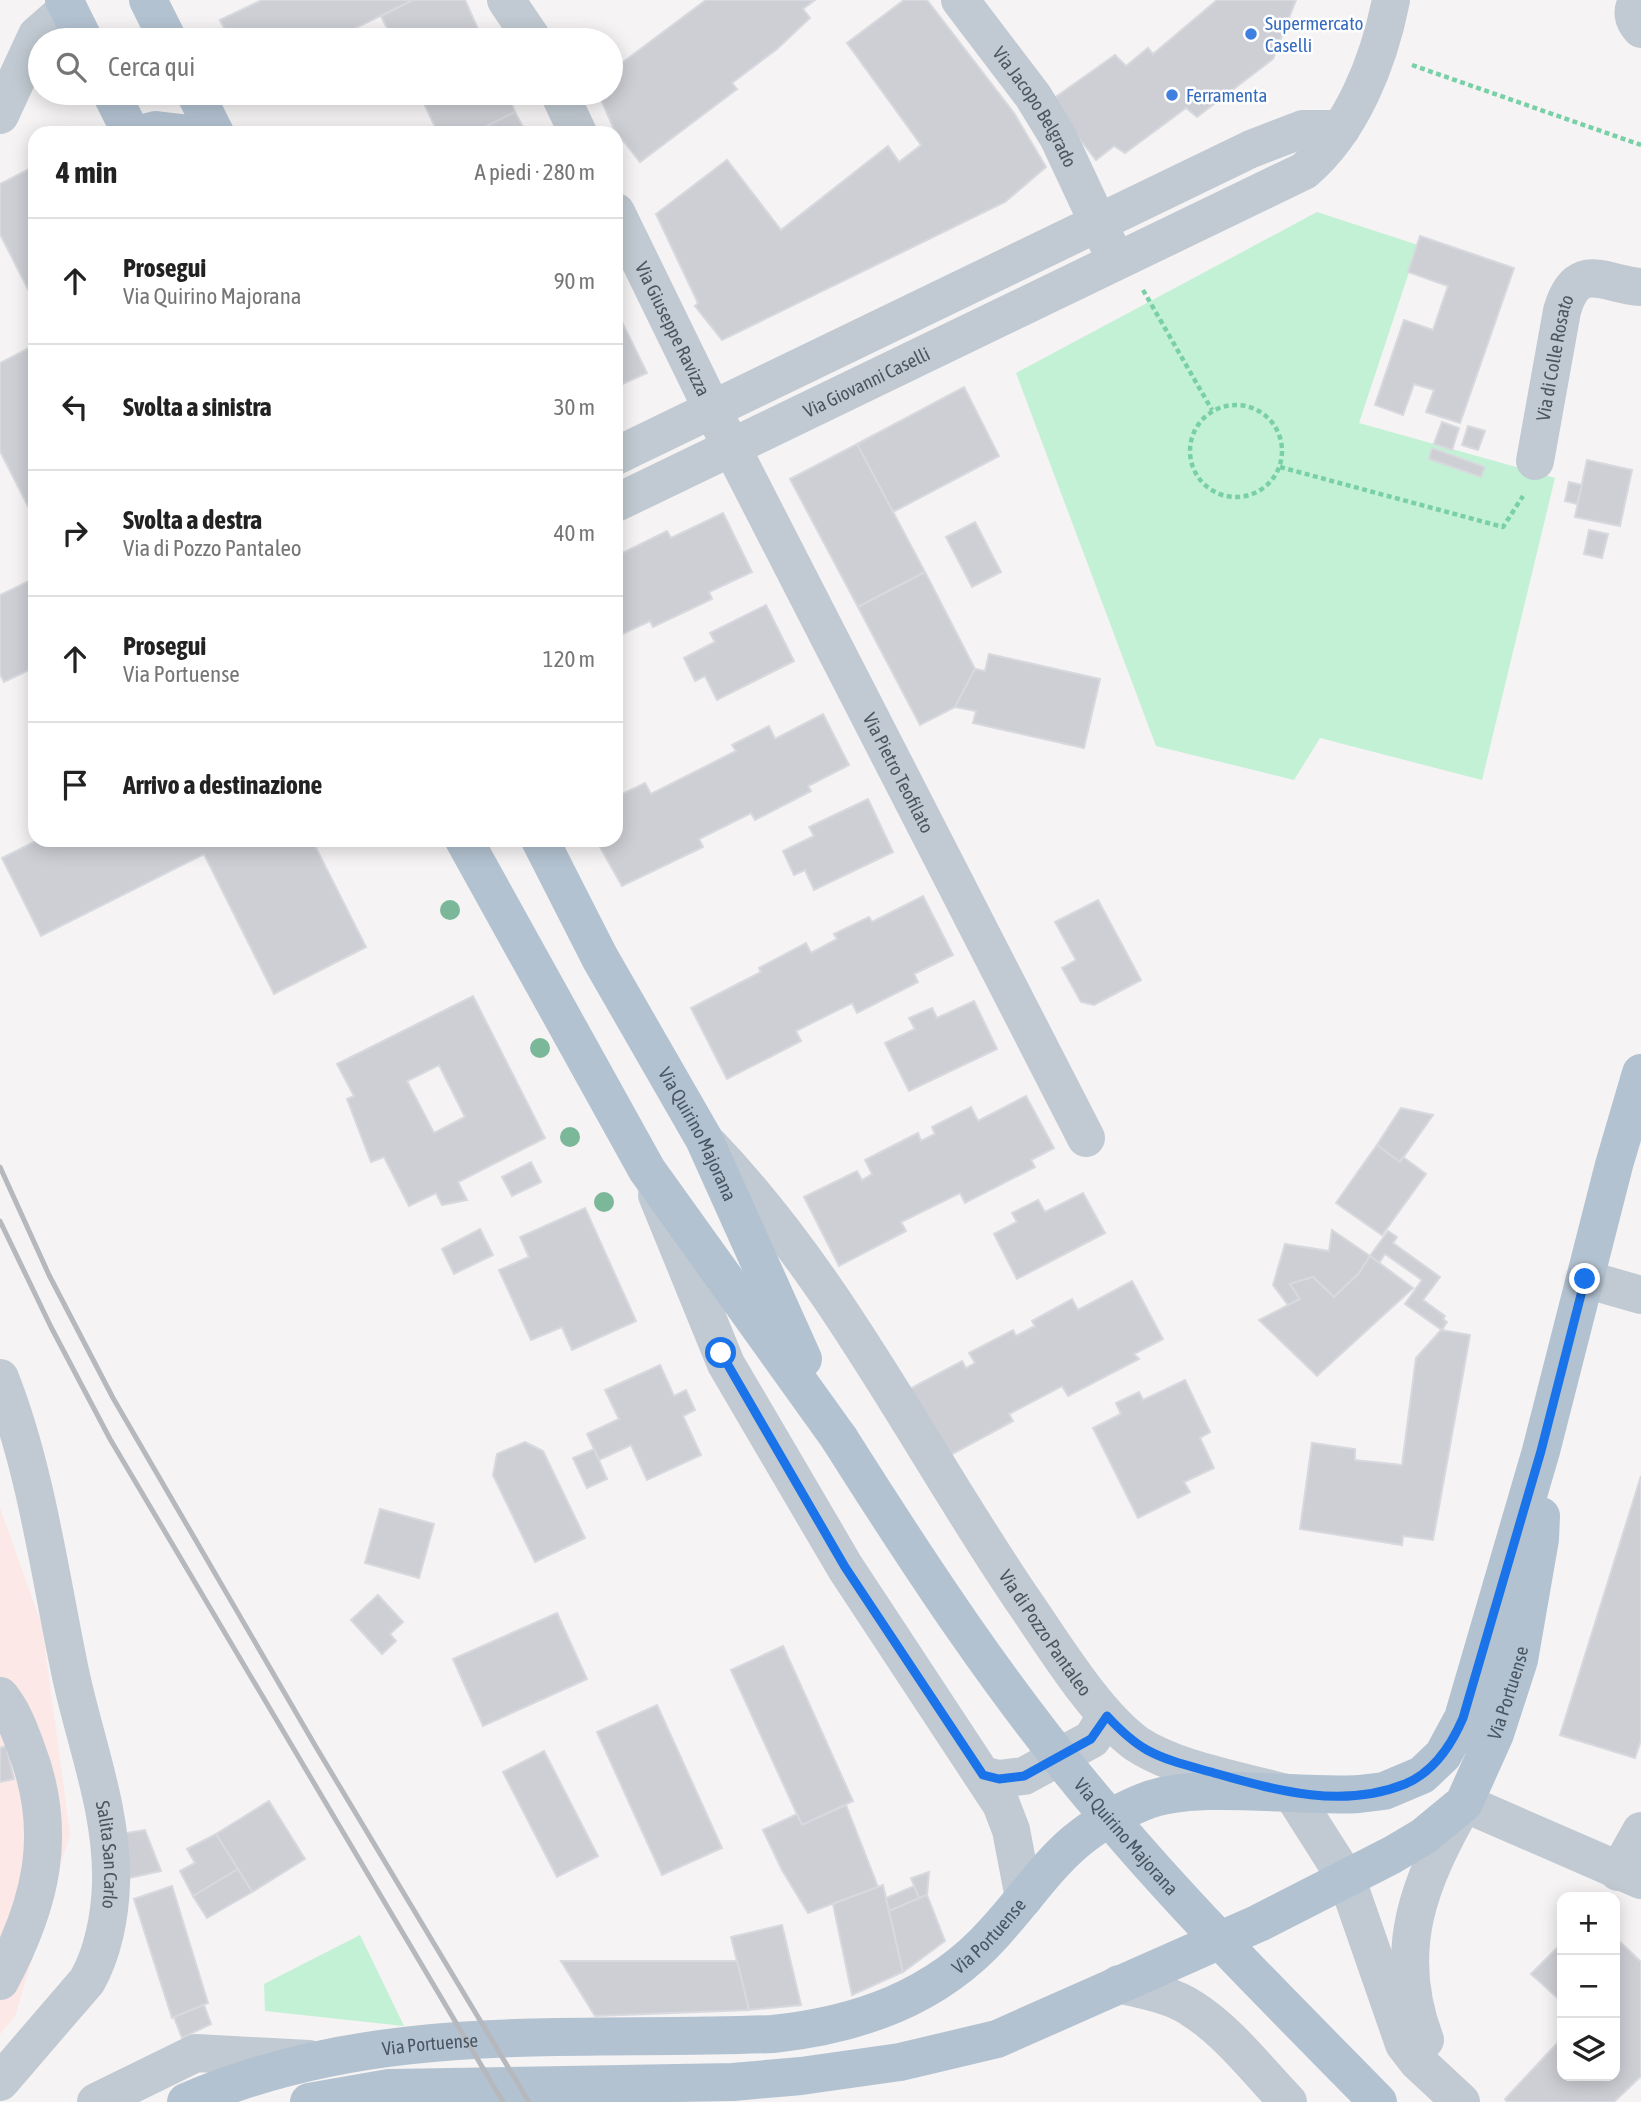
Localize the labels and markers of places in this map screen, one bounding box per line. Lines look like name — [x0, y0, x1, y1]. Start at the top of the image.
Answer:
place label: Supermercato Caselli — [1265, 12, 1363, 56]
marker: Supermercato Caselli — [1243, 26, 1259, 42]
place label: Ferramenta — [1186, 84, 1267, 106]
marker: Ferramenta — [1164, 87, 1180, 103]

